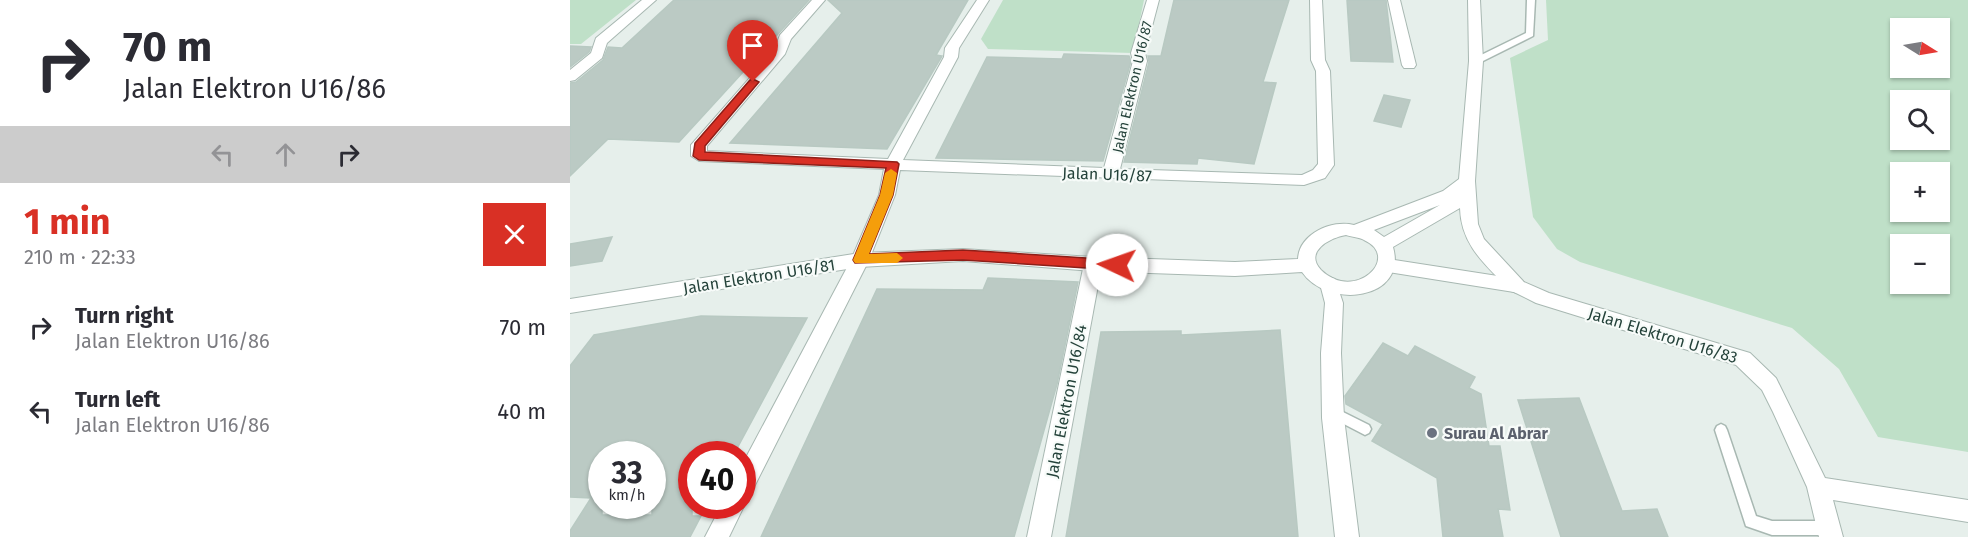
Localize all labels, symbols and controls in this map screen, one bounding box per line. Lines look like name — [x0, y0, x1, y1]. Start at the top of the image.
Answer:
north arrow — [1890, 18, 1950, 78]
map controls — [1890, 18, 1950, 294]
pin — [727, 20, 778, 82]
street label: Jalan Elektron U16/87 — [1109, 20, 1156, 155]
text: 70 m — [123, 22, 212, 72]
icon: right — [24, 24, 102, 102]
icon: arrive — [736, 29, 769, 62]
text: Jalan Elektron U16/86 — [123, 73, 386, 105]
button: search — [1890, 90, 1950, 150]
icon: left — [206, 138, 239, 171]
icon: ahead — [269, 138, 302, 171]
icon: right — [332, 138, 365, 171]
button: + — [1890, 162, 1950, 222]
street label: Jalan U16/87 — [1062, 163, 1152, 186]
text: 1 min — [24, 200, 111, 244]
button: close — [483, 203, 546, 266]
position arrow — [1085, 233, 1149, 297]
button: − — [1890, 234, 1950, 294]
text: 210 m · 22:33 — [24, 245, 136, 269]
street label: Jalan Elektron U16/81 — [682, 255, 836, 298]
text: Turn right — [75, 302, 174, 329]
street label: Jalan Elektron U16/83 — [1586, 304, 1740, 367]
icon: right — [24, 311, 57, 344]
text: 70 m — [500, 314, 546, 341]
street label: Jalan Elektron U16/84 — [1042, 322, 1091, 479]
text: Jalan Elektron U16/86 — [75, 329, 270, 353]
text: Turn left — [75, 386, 160, 413]
icon: left — [24, 395, 57, 428]
text: 40 m — [497, 398, 546, 425]
text: Jalan Elektron U16/86 — [75, 413, 270, 437]
place label: Surau Al Abrar — [1444, 424, 1548, 443]
marker: Surau Al Abrar — [1425, 426, 1439, 440]
speed limit sign: 40 — [678, 441, 756, 519]
text: 33 — [611, 455, 643, 491]
text: km/h — [608, 486, 646, 504]

